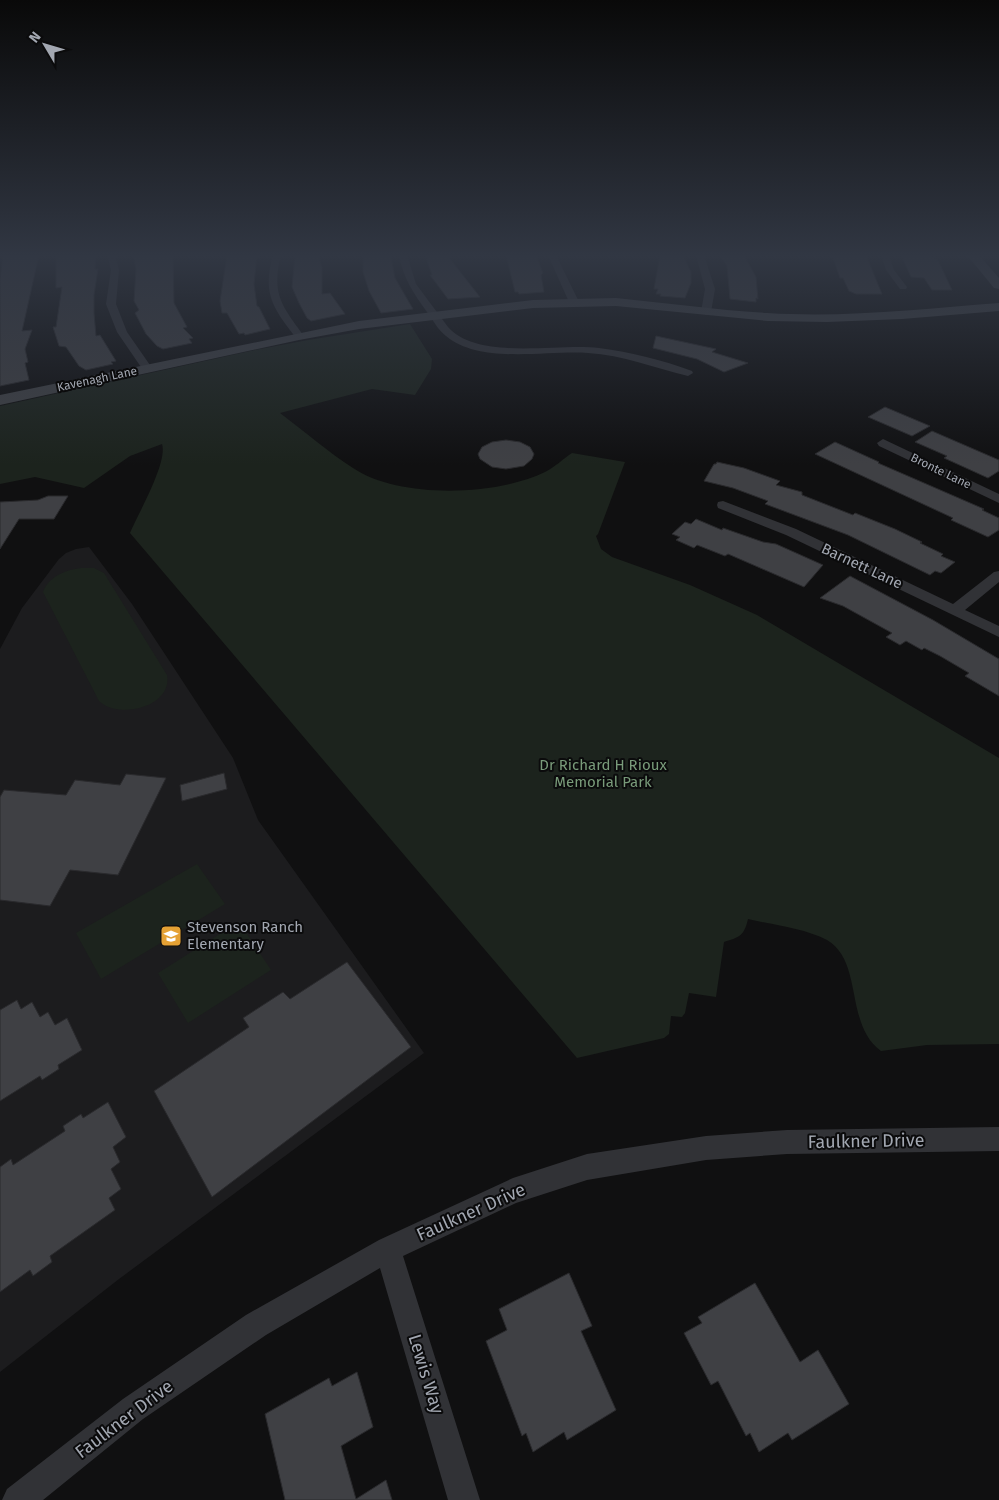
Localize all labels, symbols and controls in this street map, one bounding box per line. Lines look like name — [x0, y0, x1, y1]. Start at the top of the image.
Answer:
north arrow — [20, 20, 70, 70]
text: N — [26, 28, 45, 46]
street label: Kavenagh Lane — [56, 364, 138, 394]
street label: Bronte Lane — [909, 450, 973, 492]
street label: Barnett Lane — [819, 539, 905, 593]
park label: Dr Richard H Rioux Memorial Park — [539, 756, 667, 791]
place label: Stevenson Ranch Elementary — [187, 918, 303, 953]
school or university icon: Stevenson Ranch Elementary — [159, 924, 183, 948]
street label: Faulkner Drive — [807, 1129, 925, 1153]
street label: Faulkner Drive — [413, 1178, 529, 1246]
street label: Lewis Way — [403, 1331, 449, 1417]
street label: Faulkner Drive — [71, 1375, 177, 1463]

